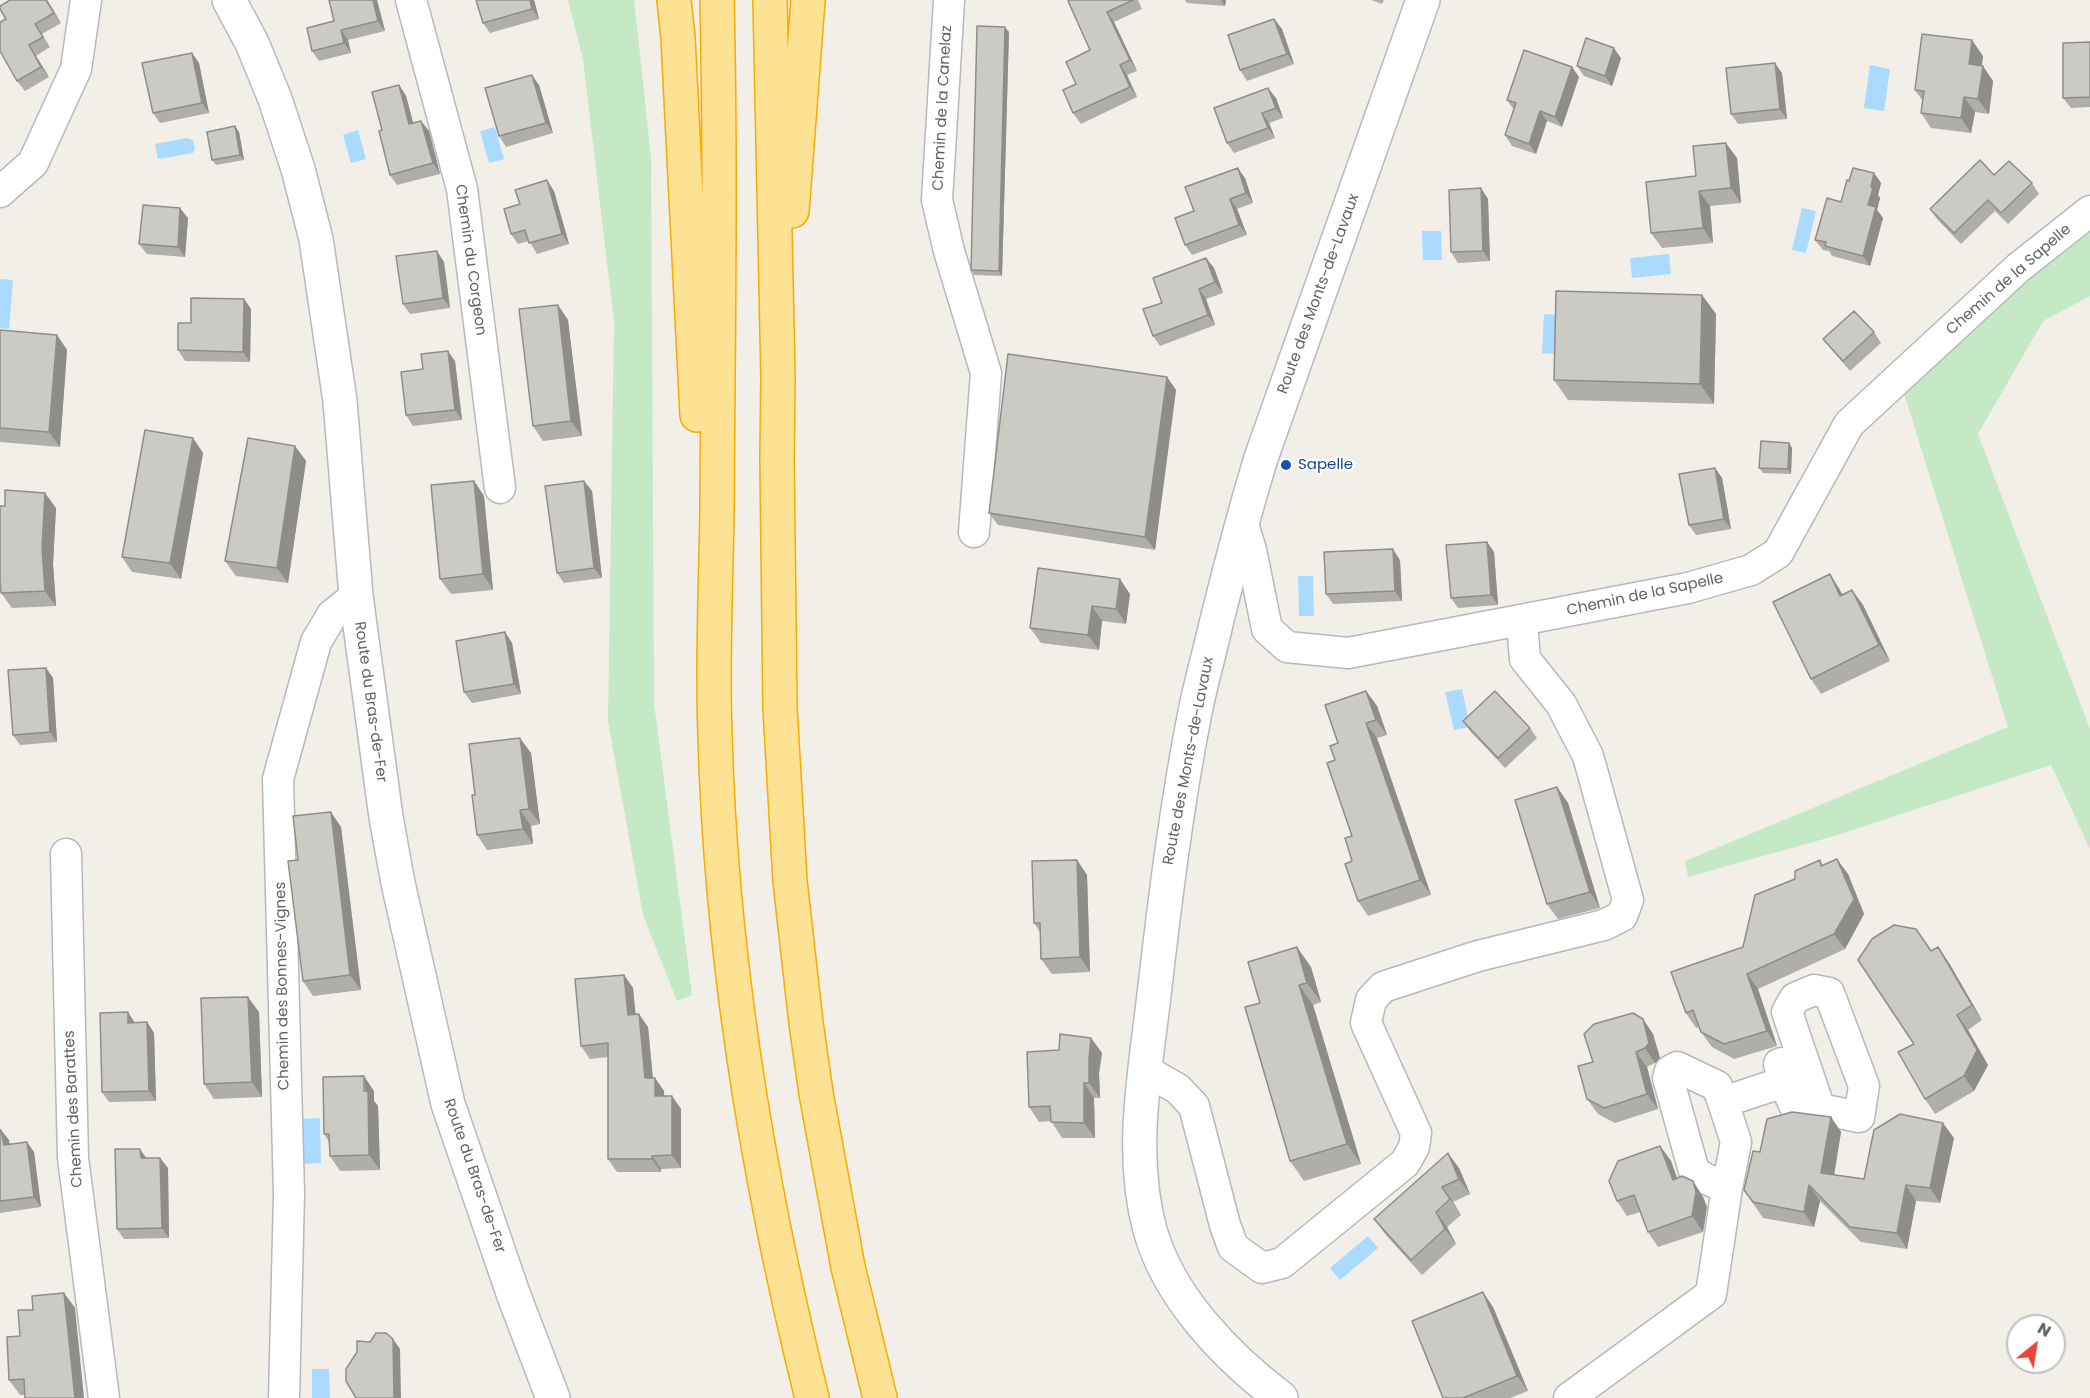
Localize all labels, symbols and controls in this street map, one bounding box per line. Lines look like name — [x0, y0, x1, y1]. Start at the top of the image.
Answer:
street label: Chemin de la Canelaz — [930, 25, 956, 191]
street label: Chemin du Corgeon — [450, 183, 490, 337]
street label: Route des Monts-de-Lavaux — [1274, 191, 1364, 397]
street label: Chemin de la Sapelle — [1943, 221, 2075, 339]
place label: Sapelle — [1298, 456, 1353, 474]
marker: Sapelle — [1279, 458, 1293, 472]
street label: Chemin de la Sapelle — [1565, 570, 1725, 620]
street label: Route du Bras-de-Fer — [350, 621, 390, 783]
street label: Route des Monts-de-Lavaux — [1160, 655, 1218, 867]
street label: Chemin des Bonnes-Vignes — [272, 882, 294, 1090]
street label: Chemin des Barattes — [61, 1030, 87, 1188]
street label: Route du Bras-de-Fer — [439, 1096, 509, 1256]
north arrow — [2006, 1314, 2066, 1374]
text: N — [2033, 1317, 2055, 1343]

